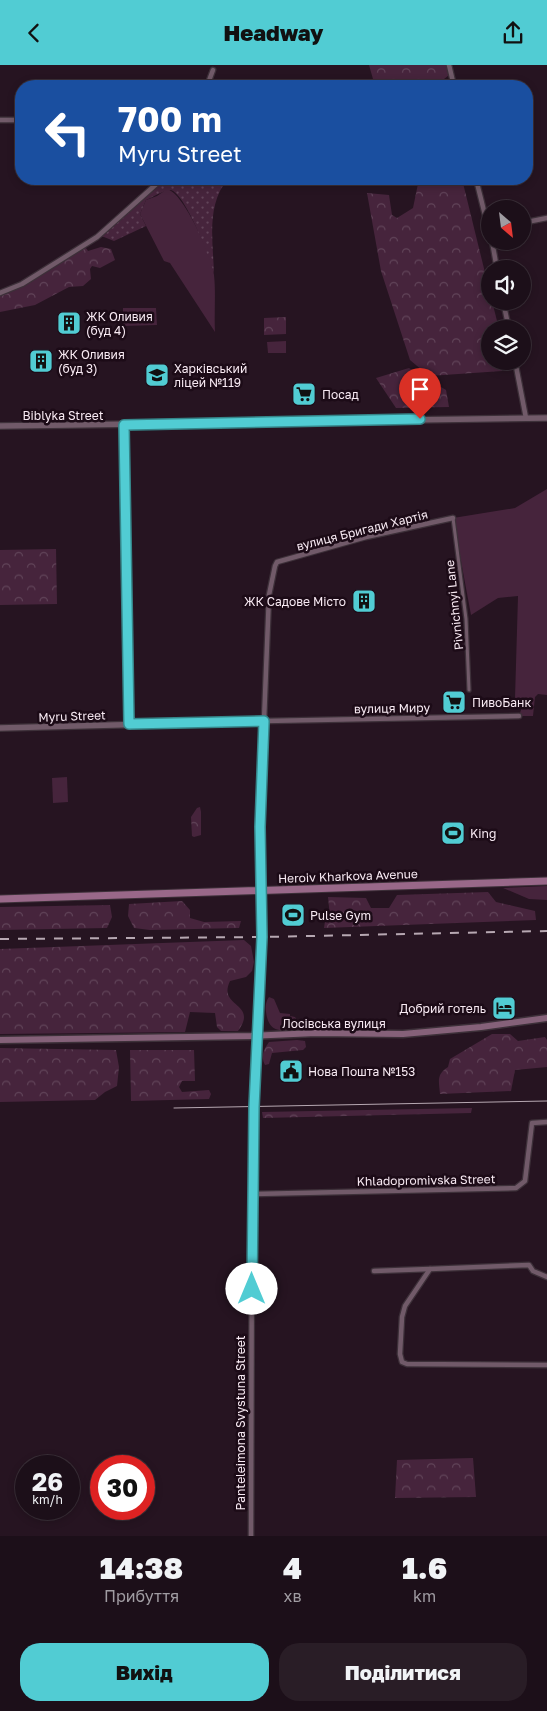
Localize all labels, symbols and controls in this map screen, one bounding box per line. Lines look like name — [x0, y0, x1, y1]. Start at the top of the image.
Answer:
icon: back — [20, 19, 48, 47]
text: Headway — [224, 19, 323, 46]
icon: share — [499, 19, 527, 47]
text: 700 m — [118, 98, 222, 140]
icon: left — [35, 100, 100, 165]
text: Myru Street — [118, 140, 242, 167]
north arrow — [481, 200, 531, 250]
map controls — [481, 200, 531, 370]
button: sound — [481, 260, 531, 310]
place label: ЖК Оливия (буд 4) — [86, 309, 153, 338]
building icon: ЖК Оливия (буд 4) — [56, 310, 82, 336]
button: layers — [481, 320, 531, 370]
place label: ЖК Оливия (буд 3) — [58, 347, 125, 376]
building icon: ЖК Оливия (буд 3) — [28, 348, 54, 374]
place label: Харківський ліцей №119 — [174, 361, 247, 390]
school or university icon: Харківський ліцей №119 — [144, 362, 170, 388]
pin — [399, 368, 441, 419]
icon: arrive — [406, 375, 434, 403]
supermarket icon: Посад — [291, 381, 317, 407]
place label: Посад — [322, 387, 359, 402]
street label: Biblyka Street — [23, 408, 104, 423]
street label: вулиця Бригади Хартія — [295, 506, 429, 554]
street label: Pivnichnyi Lane — [442, 559, 466, 651]
building icon: ЖК Садове Місто — [351, 588, 377, 614]
place label: ЖК Садове Місто — [244, 594, 346, 609]
supermarket icon: ПивоБанк — [441, 689, 467, 715]
place label: ПивоБанк — [472, 695, 531, 710]
street label: вулиця Миру — [354, 700, 431, 716]
street label: Myru Street — [38, 707, 106, 725]
sports icon: King — [440, 820, 466, 846]
place label: King — [470, 826, 496, 841]
street label: Heroiv Kharkova Avenue — [278, 866, 418, 886]
sports icon: Pulse Gym — [280, 902, 306, 928]
place label: Pulse Gym — [310, 908, 371, 923]
hotel icon: Добрий готель — [491, 995, 517, 1021]
place label: Добрий готель — [400, 1001, 486, 1016]
street label: Лосівська вулиця — [282, 1016, 386, 1031]
public building icon: Нова Пошта №153 — [278, 1058, 304, 1084]
place label: Нова Пошта №153 — [308, 1064, 415, 1079]
street label: Khladopromivska Street — [356, 1171, 496, 1189]
position arrow — [225, 1262, 277, 1314]
street label: Panteleimona Svystuna Street — [233, 1335, 248, 1510]
speed limit sign: 30 — [90, 1455, 155, 1520]
text: 26 — [32, 1466, 63, 1497]
text: km/h — [32, 1492, 63, 1507]
text: 14:38 — [100, 1550, 183, 1586]
text: 4 — [283, 1550, 302, 1586]
text: 1.6 — [402, 1550, 447, 1586]
text: Прибуття — [104, 1586, 179, 1606]
text: хв — [284, 1586, 301, 1606]
text: km — [413, 1586, 436, 1606]
button: Вихід — [20, 1643, 269, 1701]
button: Поділитися — [279, 1643, 527, 1701]

